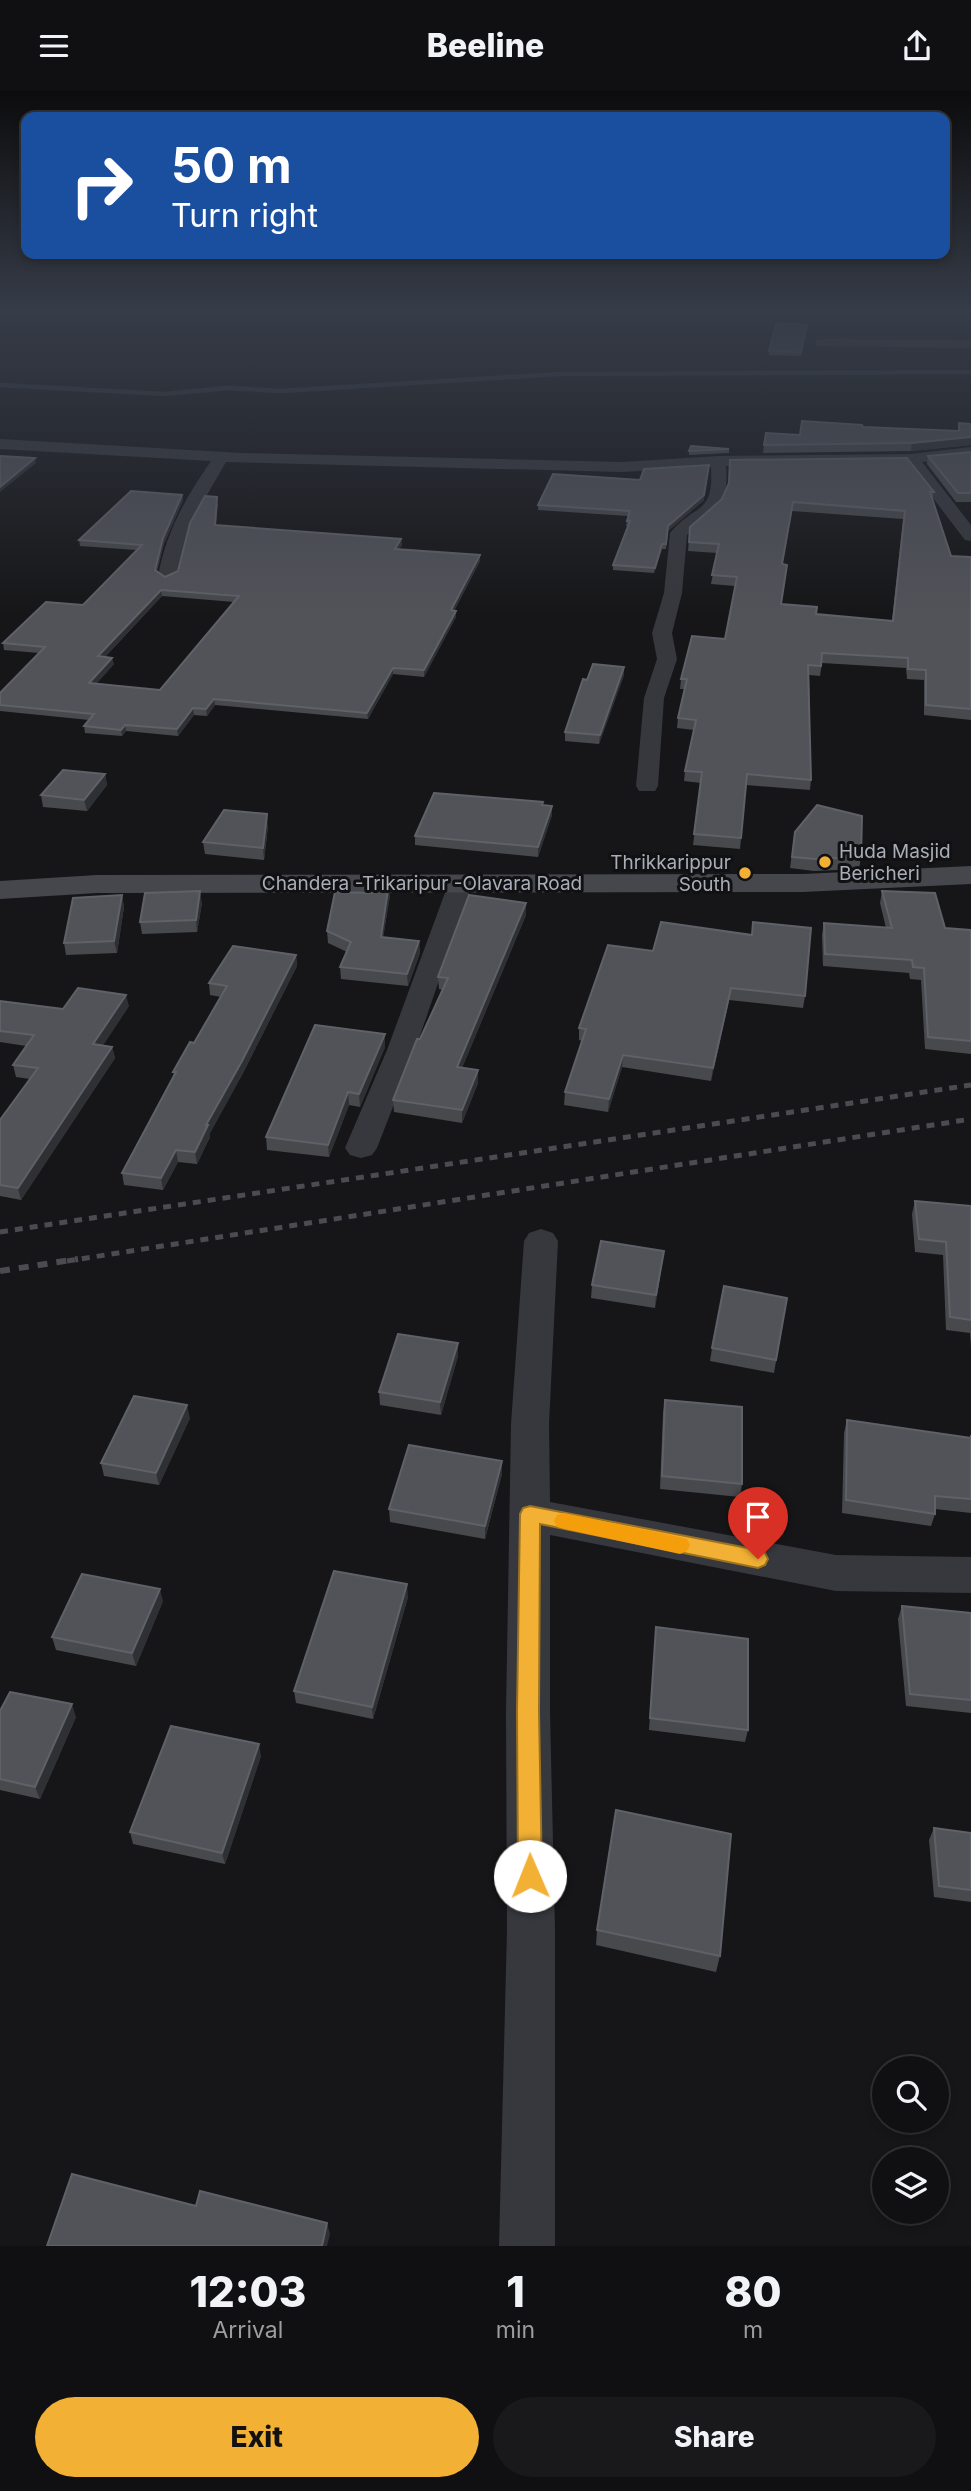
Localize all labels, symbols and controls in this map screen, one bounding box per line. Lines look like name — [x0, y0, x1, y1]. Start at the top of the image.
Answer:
text: Beeline — [427, 26, 544, 65]
icon: menu — [35, 27, 73, 65]
icon: share — [898, 27, 936, 65]
text: 50 m — [171, 136, 292, 195]
icon: right — [56, 140, 147, 231]
text: Turn right — [171, 196, 318, 235]
place label: Huda Masjid Bericheri — [839, 840, 951, 885]
place label: Thrikkarippur South — [610, 851, 731, 896]
marker: Huda Masjid Bericheri — [817, 854, 833, 870]
marker: Thrikkarippur South — [737, 865, 753, 881]
street label: Chandera -Trikaripur -Olavara Road — [262, 872, 582, 895]
pin — [728, 1487, 788, 1559]
icon: arrive — [739, 1498, 777, 1536]
position arrow — [493, 1839, 567, 1913]
map controls — [872, 2056, 949, 2224]
button: search — [872, 2056, 949, 2133]
button: layers — [872, 2147, 949, 2224]
text: 12:03 — [189, 2266, 306, 2317]
text: 1 — [506, 2266, 525, 2317]
text: 80 — [725, 2266, 782, 2317]
text: Arrival — [212, 2316, 283, 2344]
text: min — [496, 2316, 535, 2344]
text: m — [743, 2316, 763, 2344]
button: Exit — [35, 2397, 479, 2477]
button: Share — [493, 2397, 936, 2477]

